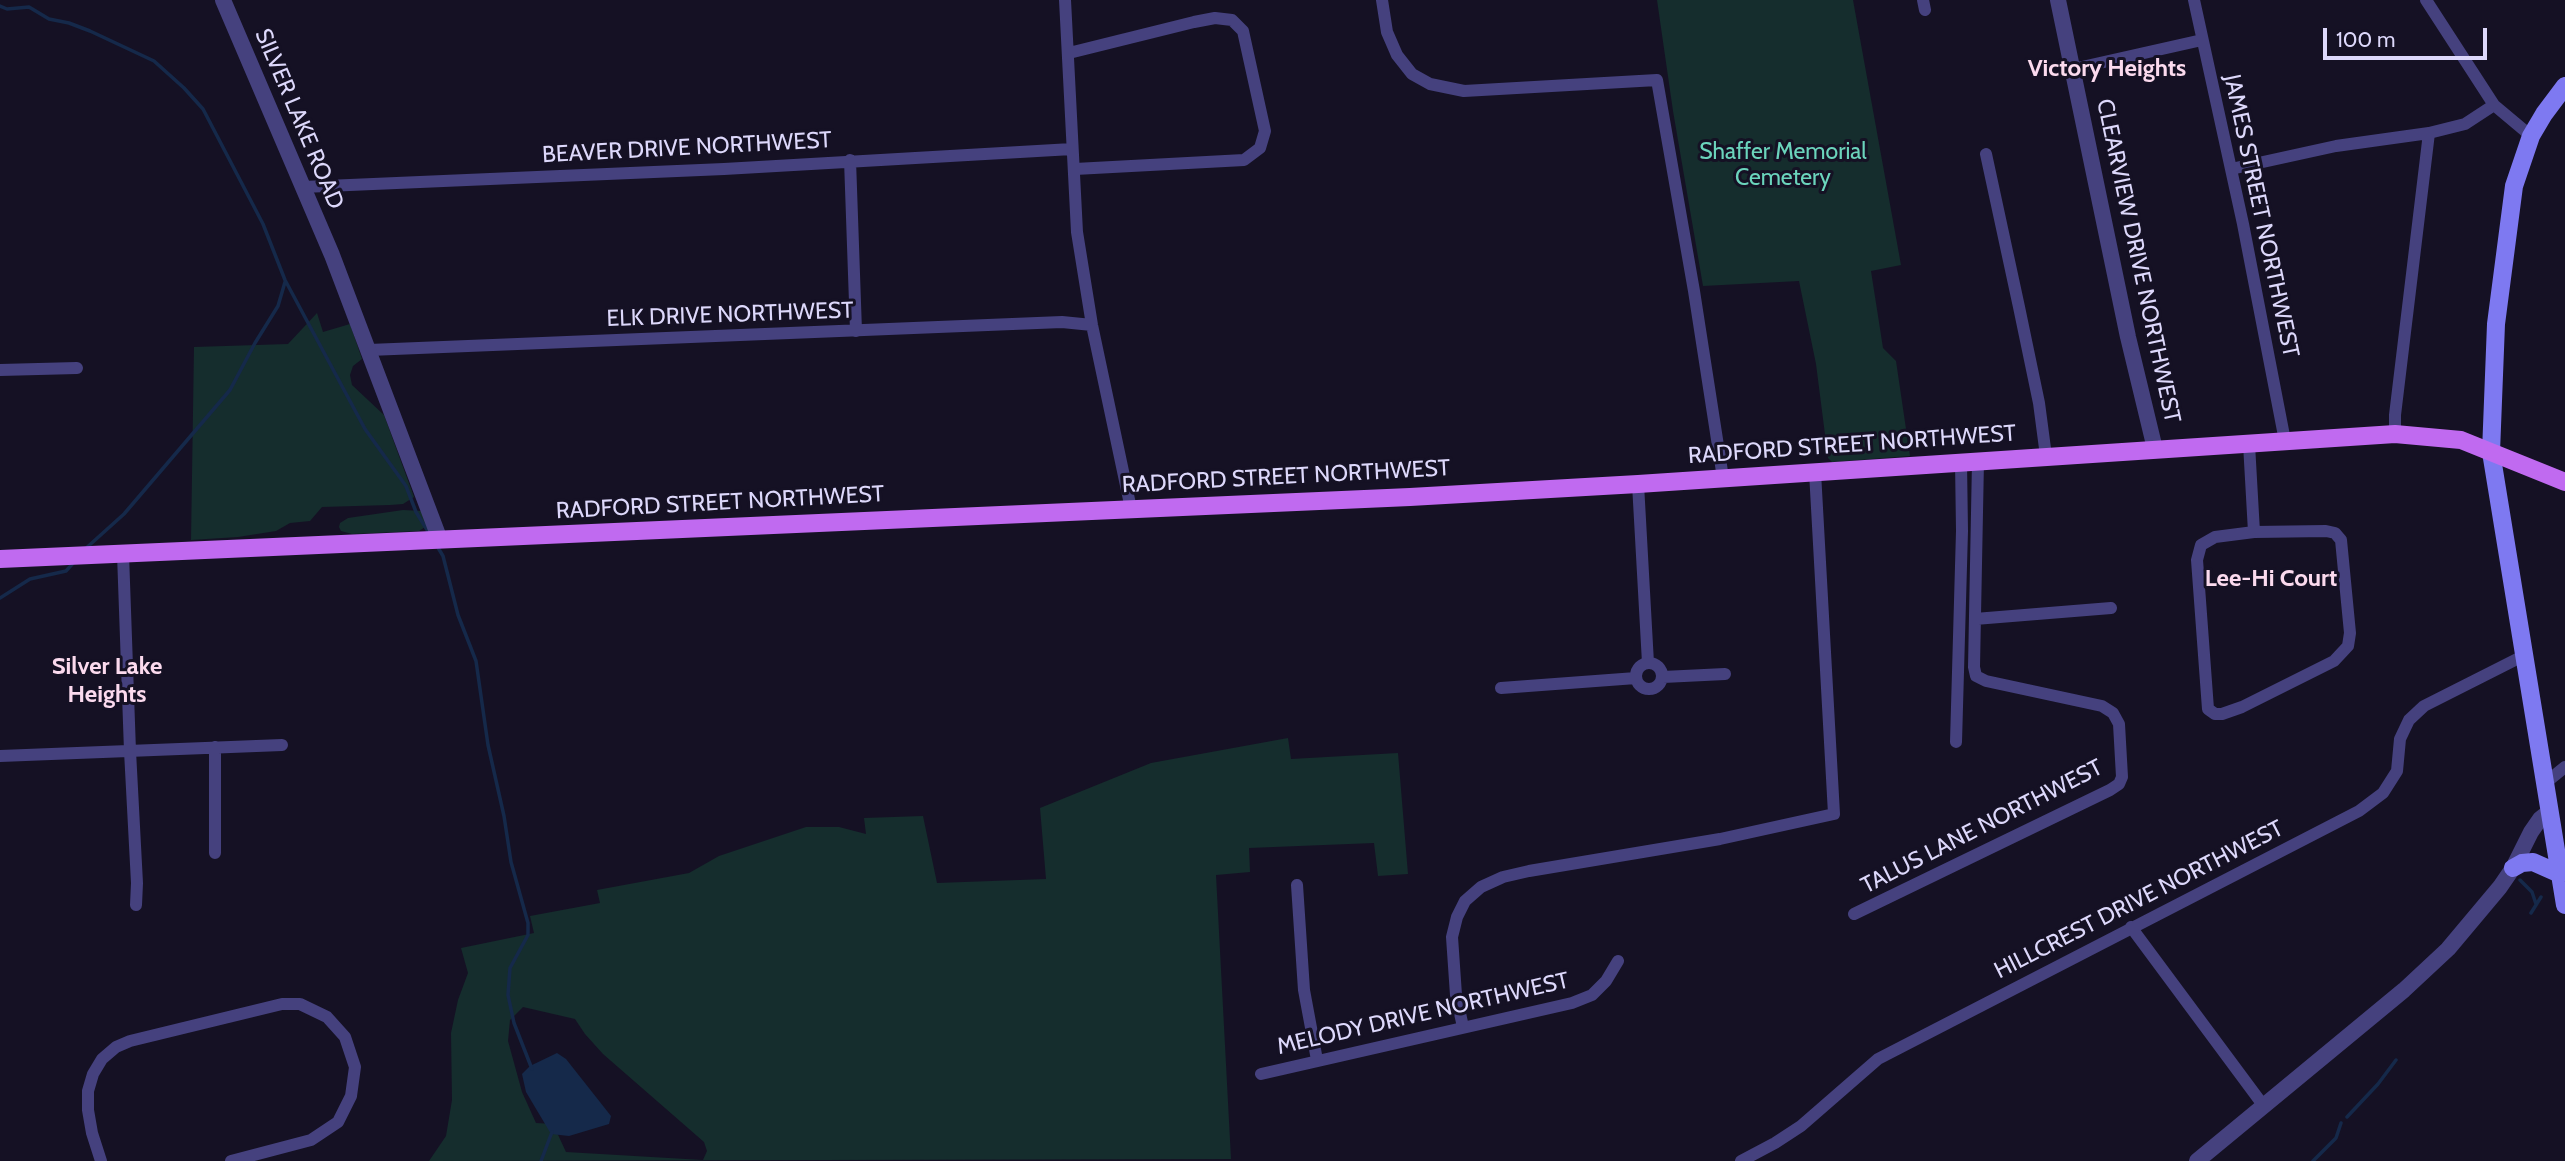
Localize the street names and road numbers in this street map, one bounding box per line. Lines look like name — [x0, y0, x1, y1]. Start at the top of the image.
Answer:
street label: SILVER LAKE ROAD — [249, 25, 349, 213]
street label: JAMES STREET NORTHWEST — [2218, 72, 2304, 360]
street label: CLEARVIEW DRIVE NORTHWEST — [2090, 96, 2186, 426]
street label: BEAVER DRIVE NORTHWEST — [542, 127, 832, 169]
street label: ELK DRIVE NORTHWEST — [606, 297, 854, 333]
street label: RADFORD STREET NORTHWEST — [1687, 420, 2017, 470]
street label: RADFORD STREET NORTHWEST — [1121, 455, 1451, 499]
street label: RADFORD STREET NORTHWEST — [555, 481, 885, 525]
street label: TALUS LANE NORTHWEST — [1857, 754, 2107, 900]
street label: HILLCREST DRIVE NORTHWEST — [1990, 815, 2288, 985]
street label: MELODY DRIVE NORTHWEST — [1274, 967, 1572, 1061]

